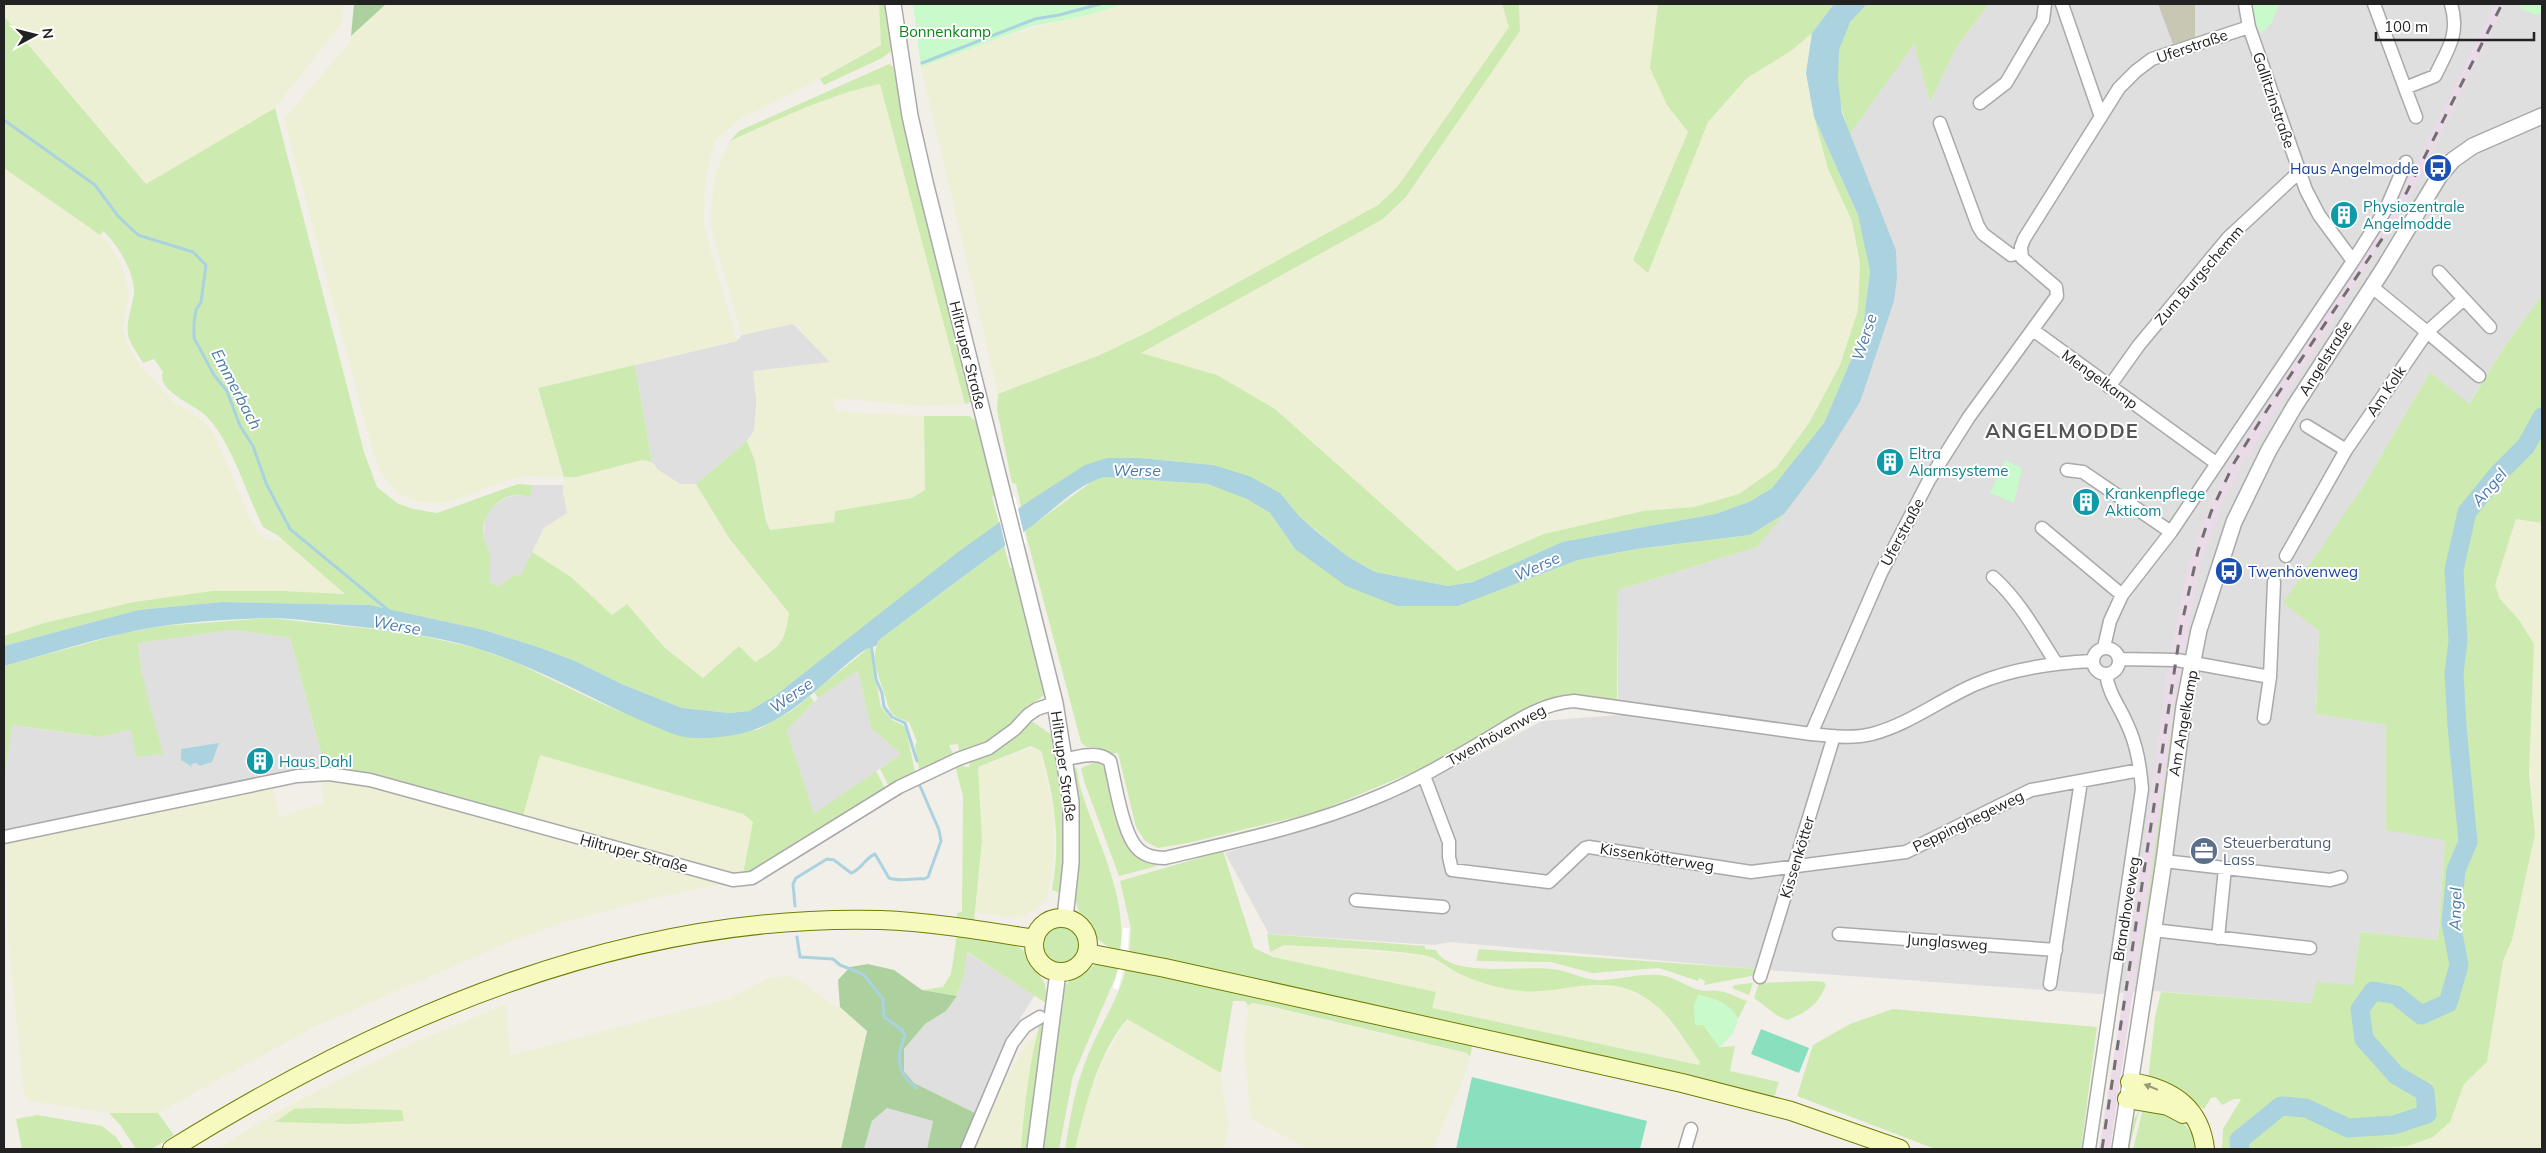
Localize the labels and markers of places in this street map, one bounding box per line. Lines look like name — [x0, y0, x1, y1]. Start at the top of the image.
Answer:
bus stop icon: Haus Angelmodde — [2423, 153, 2453, 183]
place label: Haus Angelmodde — [2290, 159, 2419, 178]
place label: Physiozentrale Angelmodde — [2363, 197, 2465, 233]
building icon: Physiozentrale Angelmodde — [2329, 200, 2359, 230]
place label: Eltra Alarmsysteme — [1909, 444, 2008, 480]
building icon: Eltra Alarmsysteme — [1875, 447, 1905, 477]
place label: Krankenpflege Akticom — [2105, 484, 2205, 520]
building icon: Krankenpflege Akticom — [2071, 487, 2101, 517]
bus stop icon: Twenhövenweg — [2214, 556, 2244, 586]
place label: Twenhövenweg — [2248, 562, 2358, 581]
building icon: Haus Dahl — [245, 746, 275, 776]
place label: Haus Dahl — [279, 752, 352, 771]
place label: Steuerberatung Lass — [2223, 833, 2331, 869]
office icon: Steuerberatung Lass — [2189, 836, 2219, 866]

